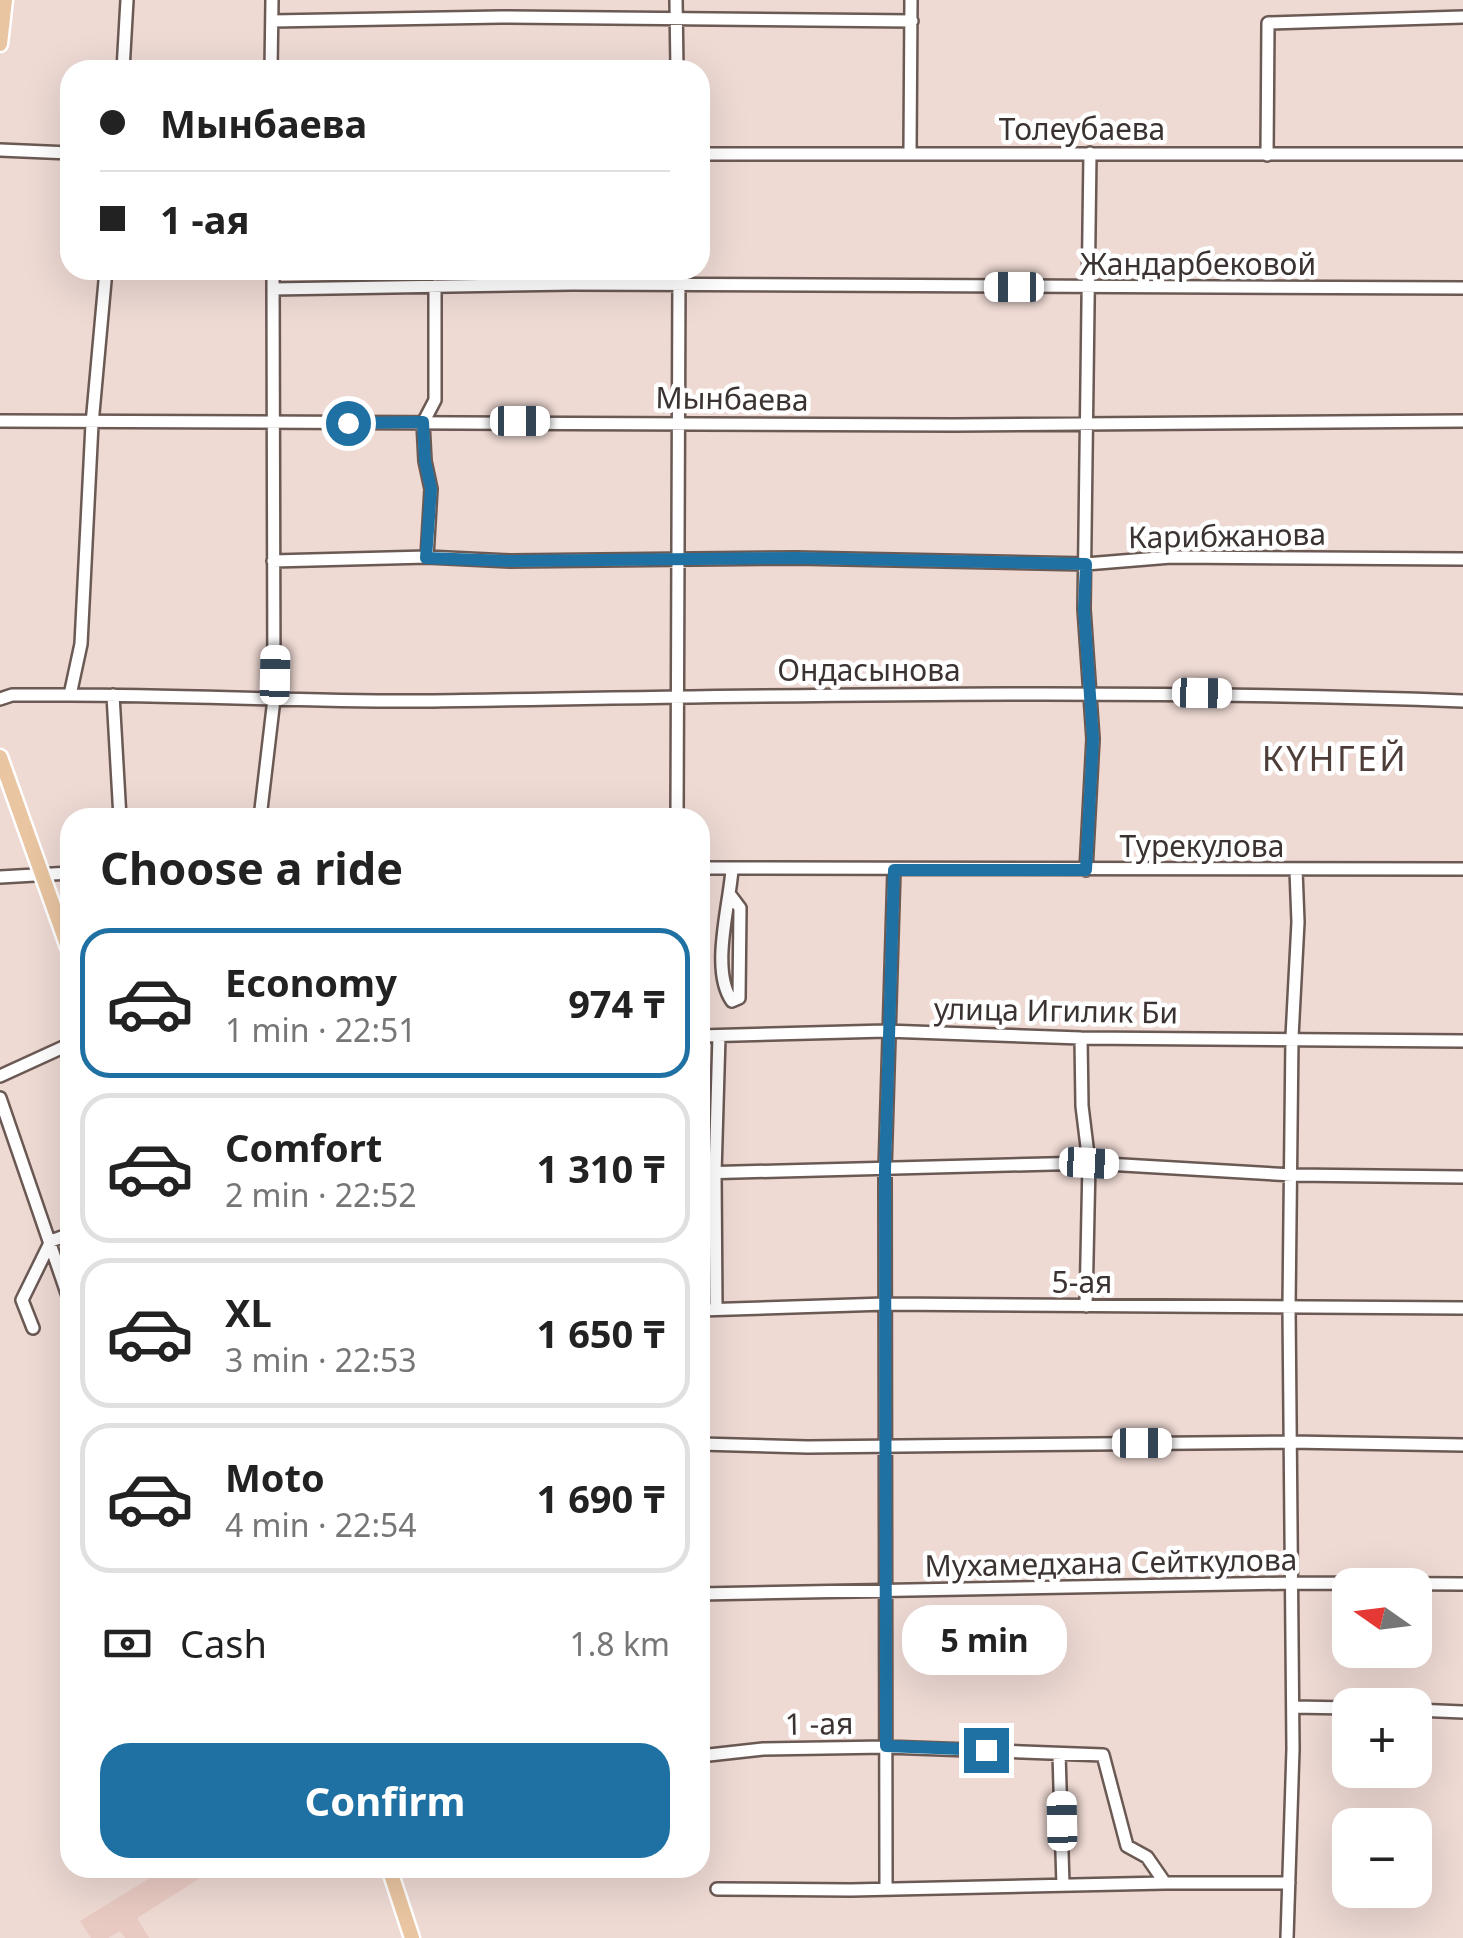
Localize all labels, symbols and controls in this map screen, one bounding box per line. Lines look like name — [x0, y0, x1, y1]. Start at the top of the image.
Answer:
text: Мынбаева — [160, 97, 367, 149]
street label: Толеубаева — [999, 108, 1165, 149]
text: 1 -ая — [160, 193, 249, 245]
street label: Жандарбековой — [1080, 243, 1316, 284]
car — [984, 272, 1044, 302]
street label: Мынбаева — [655, 376, 809, 420]
route start — [326, 401, 371, 446]
car — [490, 406, 550, 436]
street label: Карибжанова — [1128, 513, 1326, 557]
car — [259, 645, 291, 705]
street label: Ондасынова — [777, 649, 961, 690]
car — [1172, 677, 1232, 709]
district label: КҮНГЕЙ — [1262, 734, 1408, 781]
street label: Турекулова — [1120, 825, 1284, 866]
text: Choose a ride — [100, 837, 403, 898]
text: Economy — [225, 956, 397, 1008]
icon: car — [105, 958, 195, 1048]
text: 974 ₸ — [568, 977, 665, 1029]
street label: улица Игилик Би — [933, 987, 1179, 1033]
text: 1 min · 22:51 — [225, 1008, 417, 1051]
text: Comfort — [225, 1121, 382, 1173]
icon: car — [105, 1123, 195, 1213]
text: 1 310 ₸ — [537, 1142, 665, 1194]
car — [1058, 1146, 1120, 1180]
text: 2 min · 22:52 — [225, 1173, 417, 1216]
street label: 5-ая — [1052, 1261, 1112, 1302]
text: XL — [225, 1286, 272, 1338]
icon: car — [105, 1288, 195, 1378]
text: 1 650 ₸ — [537, 1307, 665, 1359]
text: 3 min · 22:53 — [225, 1338, 417, 1381]
car — [1112, 1428, 1172, 1458]
text: Moto — [225, 1451, 325, 1503]
icon: car — [105, 1453, 195, 1543]
text: 1 690 ₸ — [537, 1472, 665, 1524]
text: 4 min · 22:54 — [225, 1503, 417, 1546]
street label: Мухамедхана Сейткулова — [924, 1538, 1298, 1586]
north arrow — [1332, 1568, 1432, 1668]
map controls — [1332, 1568, 1432, 1908]
callout: 5 min — [904, 1605, 1068, 1675]
icon: cash — [100, 1616, 155, 1671]
text: Cash — [180, 1617, 267, 1669]
text: 5 min — [940, 1618, 1029, 1661]
text: 1.8 km — [569, 1622, 670, 1665]
button: + — [1332, 1688, 1432, 1788]
street label: 1 -ая — [784, 1702, 854, 1744]
route end — [964, 1728, 1009, 1773]
button: Confirm — [100, 1743, 670, 1858]
car — [1046, 1791, 1078, 1851]
button: − — [1332, 1808, 1432, 1908]

